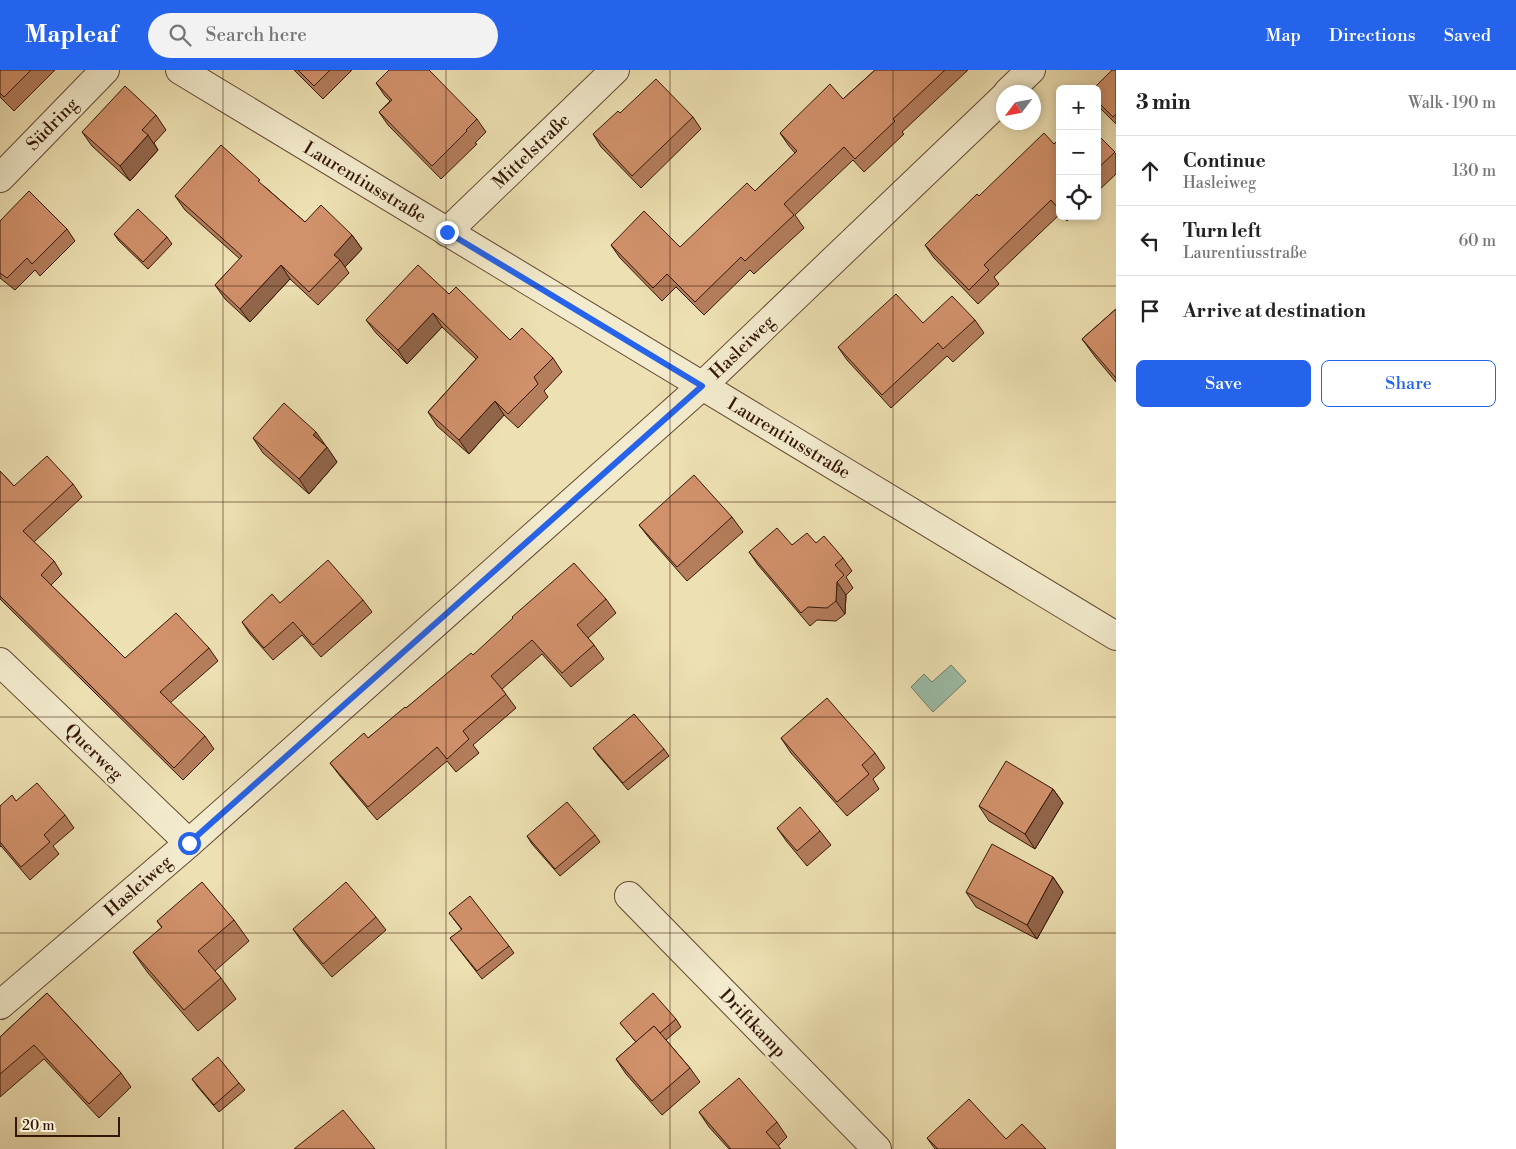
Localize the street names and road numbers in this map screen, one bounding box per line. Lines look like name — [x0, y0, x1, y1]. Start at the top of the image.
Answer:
street label: Südring — [22, 93, 84, 156]
street label: Mittelstraße — [488, 109, 575, 194]
street label: Laurentiusstraße — [299, 137, 430, 228]
street label: Hasleiweg — [705, 310, 780, 384]
street label: Laurentiusstraße — [723, 393, 854, 484]
street label: Querweg — [60, 719, 128, 786]
street label: Hasleiweg — [100, 850, 177, 922]
street label: Driftkamp — [714, 984, 791, 1063]

